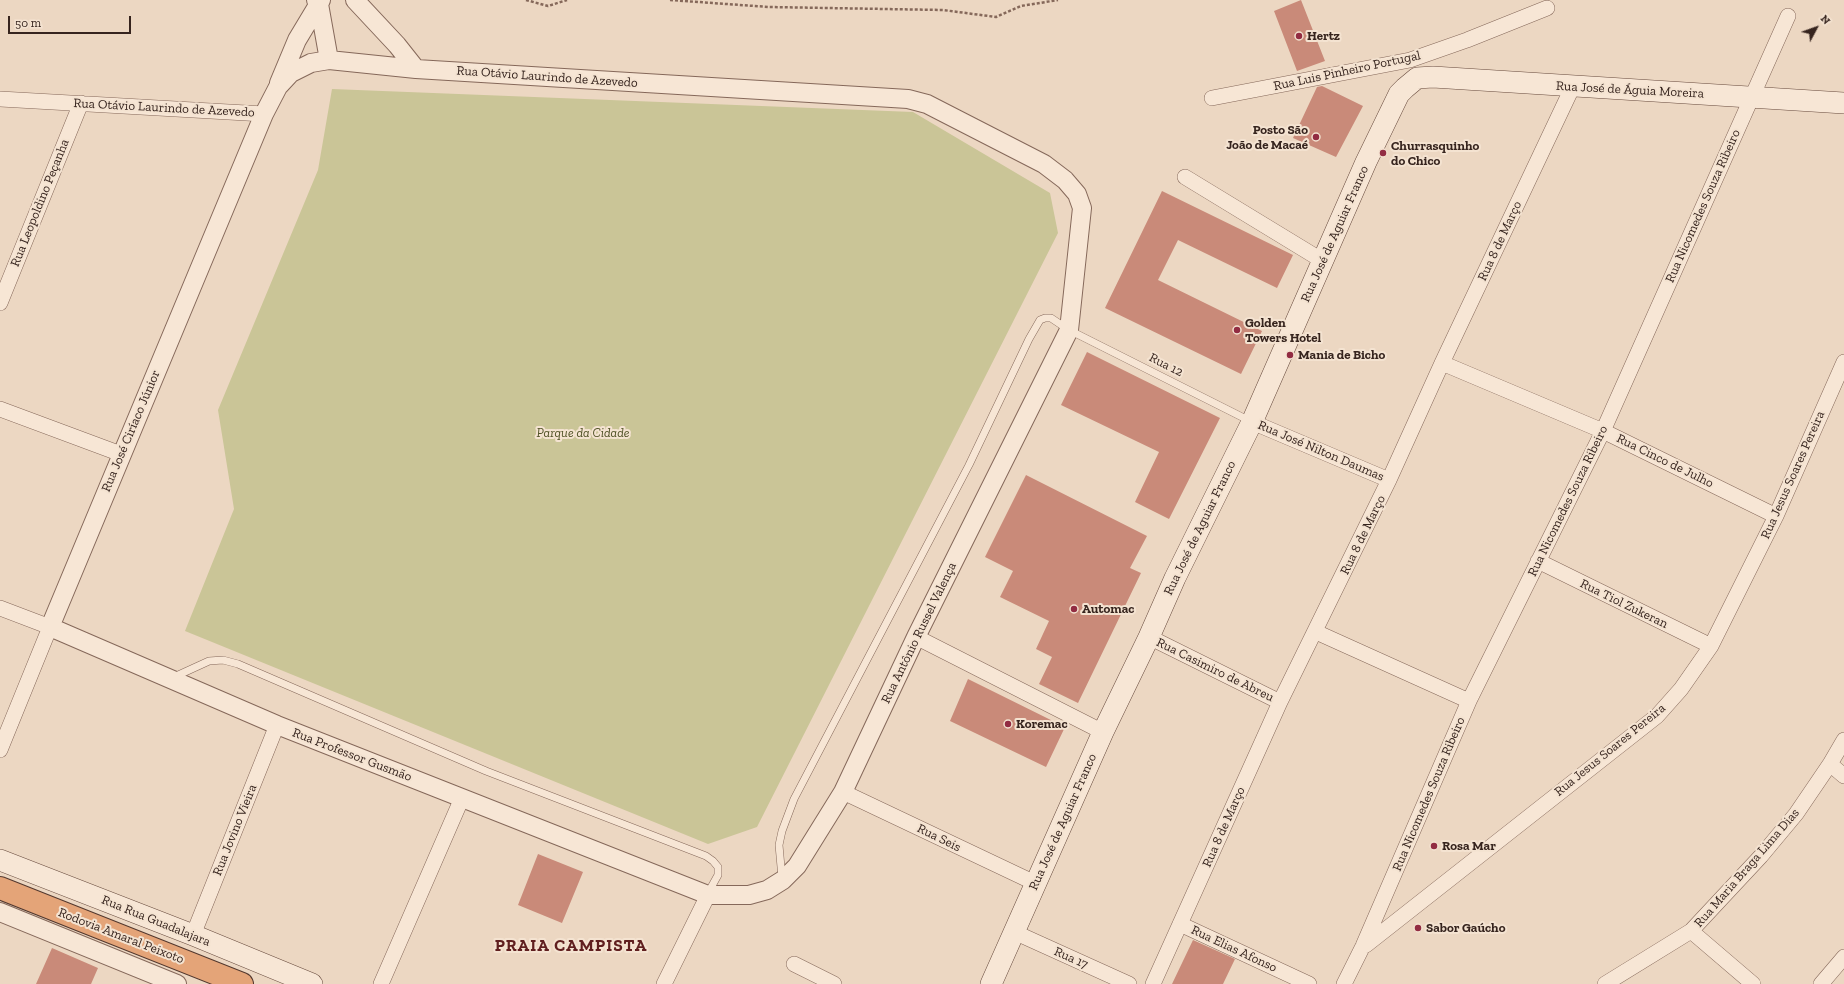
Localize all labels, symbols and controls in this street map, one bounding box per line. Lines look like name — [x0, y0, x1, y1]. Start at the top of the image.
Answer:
scale bar — [10, 8, 133, 34]
north arrow — [1796, 8, 1836, 48]
text: N — [1818, 12, 1833, 27]
text: 50 m — [15, 16, 41, 30]
place label: Hertz — [1307, 28, 1340, 44]
marker: Hertz — [1294, 31, 1304, 41]
street label: Rua Luis Pinheiro Portugal — [1272, 48, 1422, 94]
street label: Rua Otávio Laurindo de Azevedo — [456, 63, 638, 91]
street label: Rua José de Águia Moreira — [1556, 78, 1704, 102]
street label: Rua Otávio Laurindo de Azevedo — [73, 95, 255, 121]
place label: Posto São João de Macaé — [1226, 122, 1308, 153]
street label: Rua Nicomedes Souza Ribeiro — [1662, 127, 1744, 285]
marker: Posto São João de Macaé — [1311, 132, 1321, 142]
street label: Rua Leopoldino Peçanha — [7, 137, 73, 269]
place label: Churrasquinho do Chico — [1391, 138, 1479, 169]
marker: Churrasquinho do Chico — [1378, 148, 1388, 158]
street label: Rua José de Aguiar Franco — [1298, 163, 1372, 305]
street label: Rua 8 de Março — [1475, 199, 1525, 283]
place label: Golden Towers Hotel — [1245, 315, 1321, 346]
marker: Golden Towers Hotel — [1232, 325, 1242, 335]
place label: Mania de Bicho — [1298, 347, 1385, 363]
street label: Rua 12 — [1146, 350, 1186, 380]
marker: Mania de Bicho — [1285, 350, 1295, 360]
street label: Rua José Ciríaco Júnior — [98, 368, 164, 494]
street label: Rua Jesus Soares Pereira — [1758, 409, 1828, 541]
street label: Rua José Nilton Daumas — [1255, 417, 1387, 485]
street label: Rua Nicomedes Souza Ribeiro — [1525, 423, 1611, 579]
park label: Parque da Cidade — [537, 425, 629, 441]
street label: Rua Cinco de Julho — [1614, 431, 1716, 491]
street label: Rua José de Aguiar Franco — [1161, 458, 1239, 598]
street label: Rua 8 de Março — [1337, 493, 1389, 577]
street label: Rua Antônio Russel Valença — [878, 560, 960, 706]
street label: Rua Tiol Zukeran — [1578, 576, 1670, 632]
place label: Automac — [1082, 601, 1134, 617]
marker: Automac — [1069, 604, 1079, 614]
street label: Rua Casimiro de Abreu — [1154, 635, 1276, 705]
street label: Rua Jesus Soares Pereira — [1551, 700, 1669, 800]
street label: Rua Nicomedes Souza Ribeiro — [1389, 715, 1469, 873]
place label: Koremac — [1016, 716, 1068, 732]
marker: Koremac — [1003, 719, 1013, 729]
street label: Rua Professor Gusmão — [290, 725, 414, 785]
street label: Rua José de Aguiar Franco — [1026, 751, 1100, 893]
street label: Rua Jovino Vieira — [210, 782, 260, 878]
street label: Rua 8 de Março — [1199, 784, 1249, 870]
street label: Rua Maria Braga Lima Dias — [1691, 805, 1803, 931]
street label: Rua Seis — [914, 821, 964, 855]
place label: Rosa Mar — [1442, 838, 1496, 854]
marker: Rosa Mar — [1429, 841, 1439, 851]
street label: Rua Rua Guadalajara — [99, 892, 213, 950]
street label: Rodovia Amaral Peixoto — [56, 905, 186, 967]
place label: Sabor Gaúcho — [1426, 920, 1505, 936]
street label: Rua Elias Afonso — [1188, 922, 1280, 976]
marker: Sabor Gaúcho — [1413, 923, 1423, 933]
district label: PRAIA CAMPISTA — [495, 936, 647, 956]
street label: Rua 17 — [1052, 944, 1090, 972]

